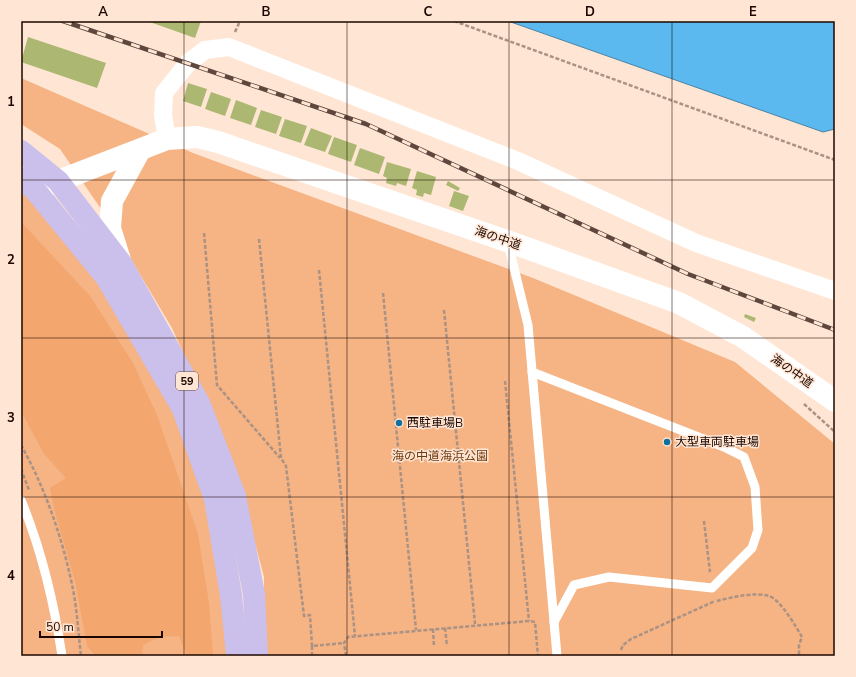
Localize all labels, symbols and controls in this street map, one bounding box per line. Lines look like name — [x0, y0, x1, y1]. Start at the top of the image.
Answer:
text: A — [98, 3, 108, 21]
text: B — [262, 3, 271, 21]
text: C — [424, 3, 433, 21]
text: D — [585, 3, 595, 21]
text: E — [749, 3, 757, 21]
text: 1 — [7, 93, 15, 111]
street label: 海の中道 — [473, 223, 523, 253]
text: 2 — [7, 251, 15, 269]
street label: 海の中道 — [768, 351, 816, 391]
road number: 59 — [176, 372, 198, 390]
text: 3 — [7, 409, 15, 427]
place label: 西駐車場B — [407, 415, 463, 431]
marker: 西駐車場B — [394, 418, 404, 428]
place label: 大型車両駐車場 — [675, 434, 759, 450]
marker: 大型車両駐車場 — [662, 437, 672, 447]
park label: 海の中道海浜公園 — [392, 448, 488, 464]
text: 4 — [7, 567, 15, 585]
scale bar — [40, 613, 162, 639]
text: 50 m — [46, 619, 74, 635]

